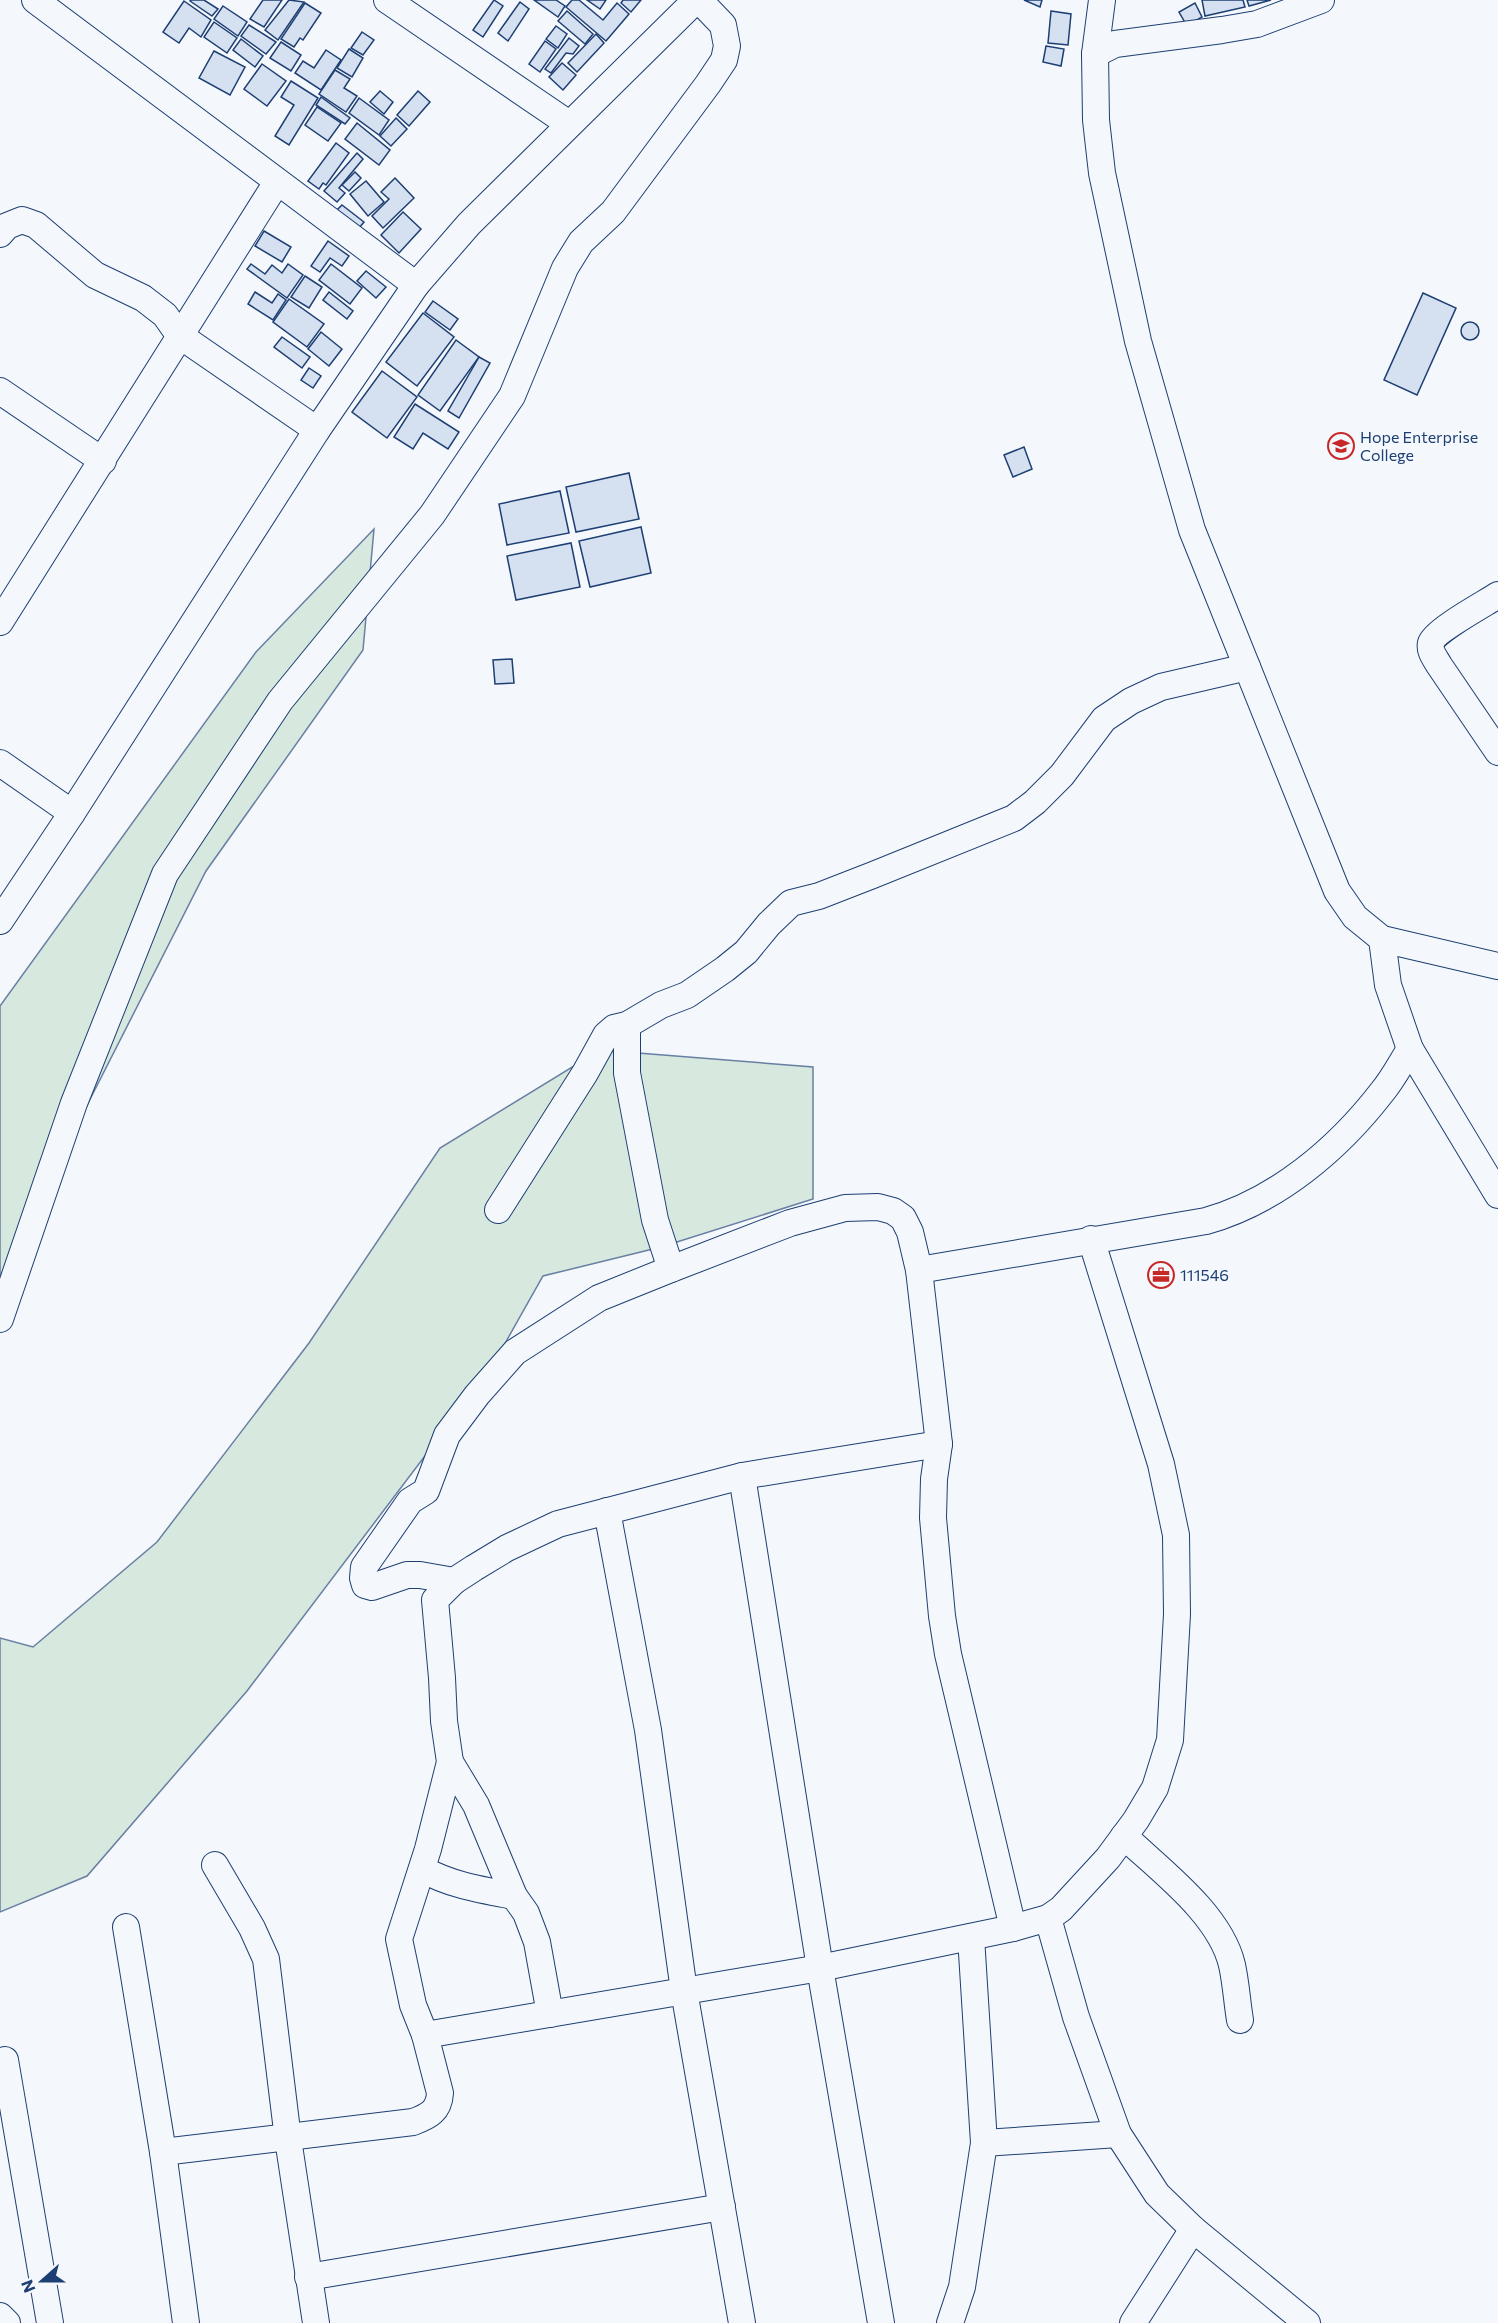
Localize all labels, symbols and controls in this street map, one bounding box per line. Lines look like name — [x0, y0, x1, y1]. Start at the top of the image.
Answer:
place label: Hope Enterprise College — [1360, 427, 1478, 464]
school or university icon: Hope Enterprise College — [1326, 431, 1356, 461]
office icon: 111546 — [1146, 1260, 1176, 1290]
place label: 111546 — [1180, 1265, 1229, 1284]
north arrow — [12, 2251, 72, 2311]
text: N — [17, 2278, 39, 2296]

